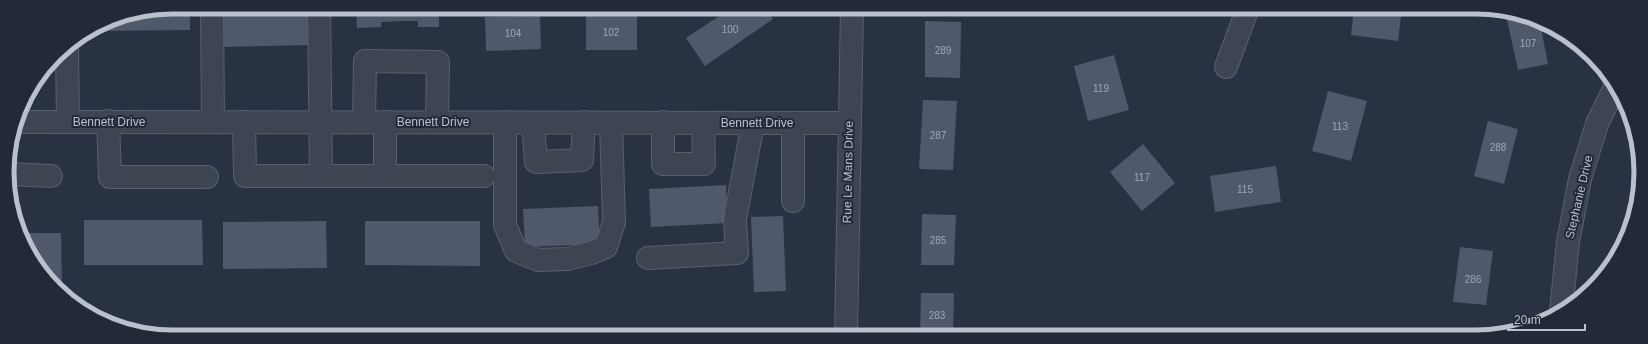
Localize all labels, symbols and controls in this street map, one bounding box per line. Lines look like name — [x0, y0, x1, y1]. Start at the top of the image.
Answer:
house number: 100 — [722, 24, 739, 35]
house number: 102 — [603, 27, 620, 38]
house number: 104 — [505, 28, 522, 39]
house number: 107 — [1520, 38, 1537, 49]
house number: 289 — [935, 45, 952, 56]
house number: 119 — [1093, 83, 1109, 94]
street label: Bennett Drive — [73, 115, 146, 129]
street label: Bennett Drive — [397, 115, 470, 129]
street label: Bennett Drive — [721, 116, 794, 130]
street label: Rue Le Mans Drive — [840, 120, 856, 223]
house number: 113 — [1332, 121, 1348, 132]
house number: 287 — [930, 130, 947, 141]
house number: 288 — [1490, 142, 1507, 153]
street label: Stephanie Drive — [1563, 154, 1595, 240]
house number: 117 — [1134, 172, 1150, 183]
house number: 115 — [1237, 184, 1253, 195]
house number: 285 — [930, 235, 947, 246]
house number: 286 — [1465, 274, 1482, 285]
scale bar — [1508, 306, 1585, 332]
house number: 283 — [929, 310, 946, 321]
text: 20 m — [1514, 313, 1541, 327]

